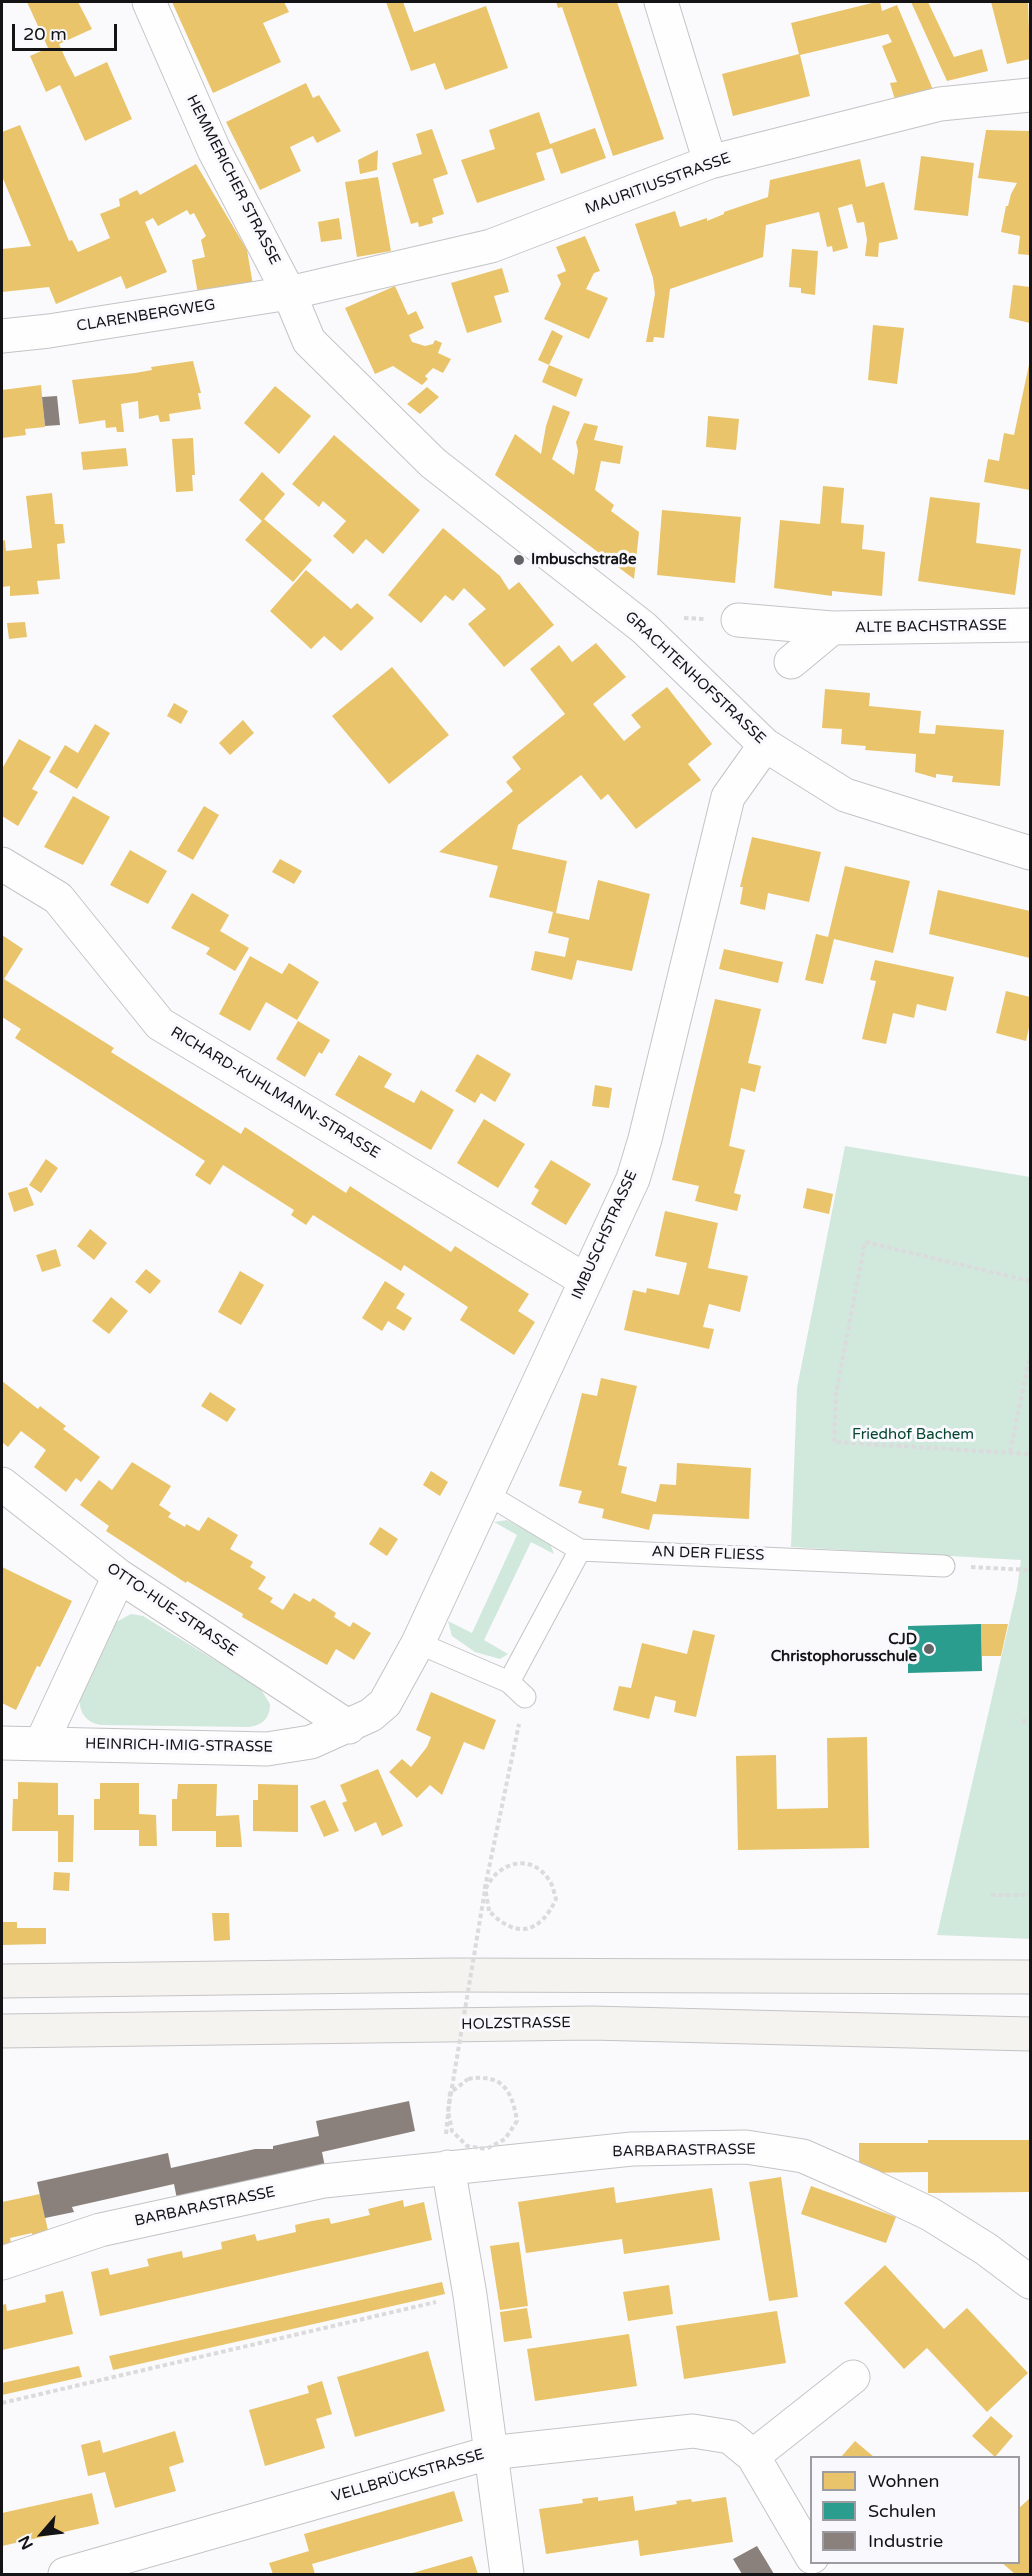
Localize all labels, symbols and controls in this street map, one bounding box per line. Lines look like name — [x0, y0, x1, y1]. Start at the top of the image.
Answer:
scale bar — [15, 12, 120, 50]
text: 20 m — [23, 23, 67, 45]
street label: HEMMERICHER STRASSE — [182, 92, 284, 268]
street label: MAURITIUSSTRASSE — [583, 149, 733, 219]
street label: CLARENBERGWEG — [75, 296, 217, 336]
place label: Imbuschstraße — [531, 551, 636, 569]
marker: Imbuschstraße — [512, 553, 526, 567]
street label: GRACHTENHOFSTRASSE — [621, 608, 769, 748]
street label: ALTE BACHSTRASSE — [855, 617, 1007, 637]
street label: RICHARD-KUHLMANN-STRASSE — [167, 1023, 383, 1163]
street label: IMBUSCHSTRASSE — [568, 1168, 642, 1302]
park label: Friedhof Bachem — [852, 1426, 974, 1444]
street label: AN DER FLIESS — [651, 1543, 765, 1565]
street label: OTTO-HUE-STRASSE — [103, 1560, 241, 1660]
place label: CJD Christophorusschule — [771, 1631, 917, 1666]
marker: CJD Christophorusschule — [922, 1642, 936, 1656]
street label: HEINRICH-IMIG-STRASSE — [85, 1735, 273, 1757]
street label: HOLZSTRASSE — [461, 2014, 571, 2034]
street label: BARBARASTRASSE — [612, 2141, 756, 2161]
street label: BARBARASTRASSE — [133, 2183, 277, 2231]
street label: VELLBRÜCKSTRASSE — [330, 2446, 486, 2506]
legend — [810, 2456, 1020, 2564]
text: Wohnen — [868, 2470, 939, 2492]
text: Schulen — [868, 2500, 936, 2522]
north arrow — [12, 2504, 72, 2564]
text: Industrie — [868, 2530, 943, 2552]
text: N — [14, 2532, 38, 2553]

